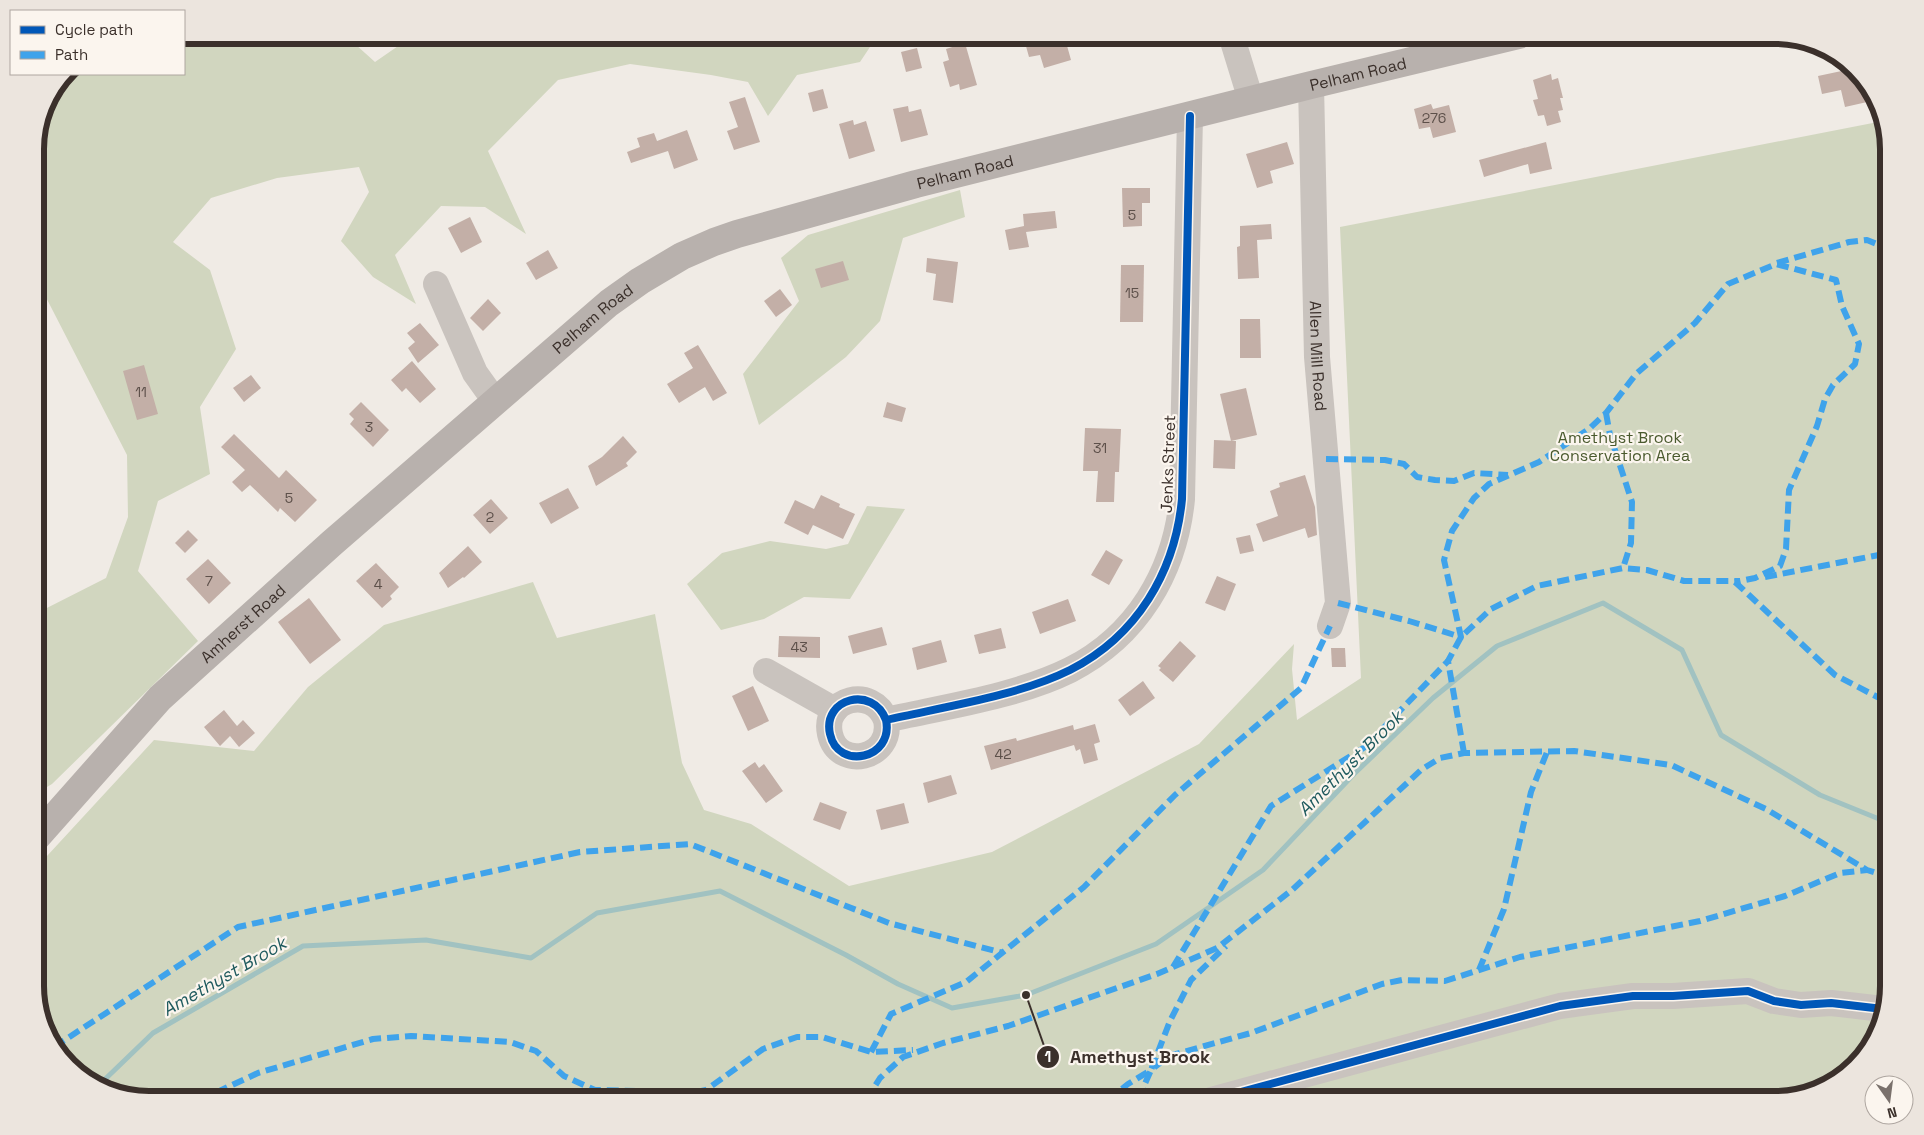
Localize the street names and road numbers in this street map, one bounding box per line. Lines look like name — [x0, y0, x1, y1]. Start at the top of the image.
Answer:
street label: Pelham Road — [1307, 52, 1409, 95]
street label: Pelham Road — [914, 150, 1016, 194]
street label: Pelham Road — [548, 279, 637, 358]
street label: Allen Mill Road — [1305, 301, 1332, 412]
street label: Jenks Street — [1156, 415, 1180, 513]
street label: Amherst Road — [196, 579, 290, 667]

